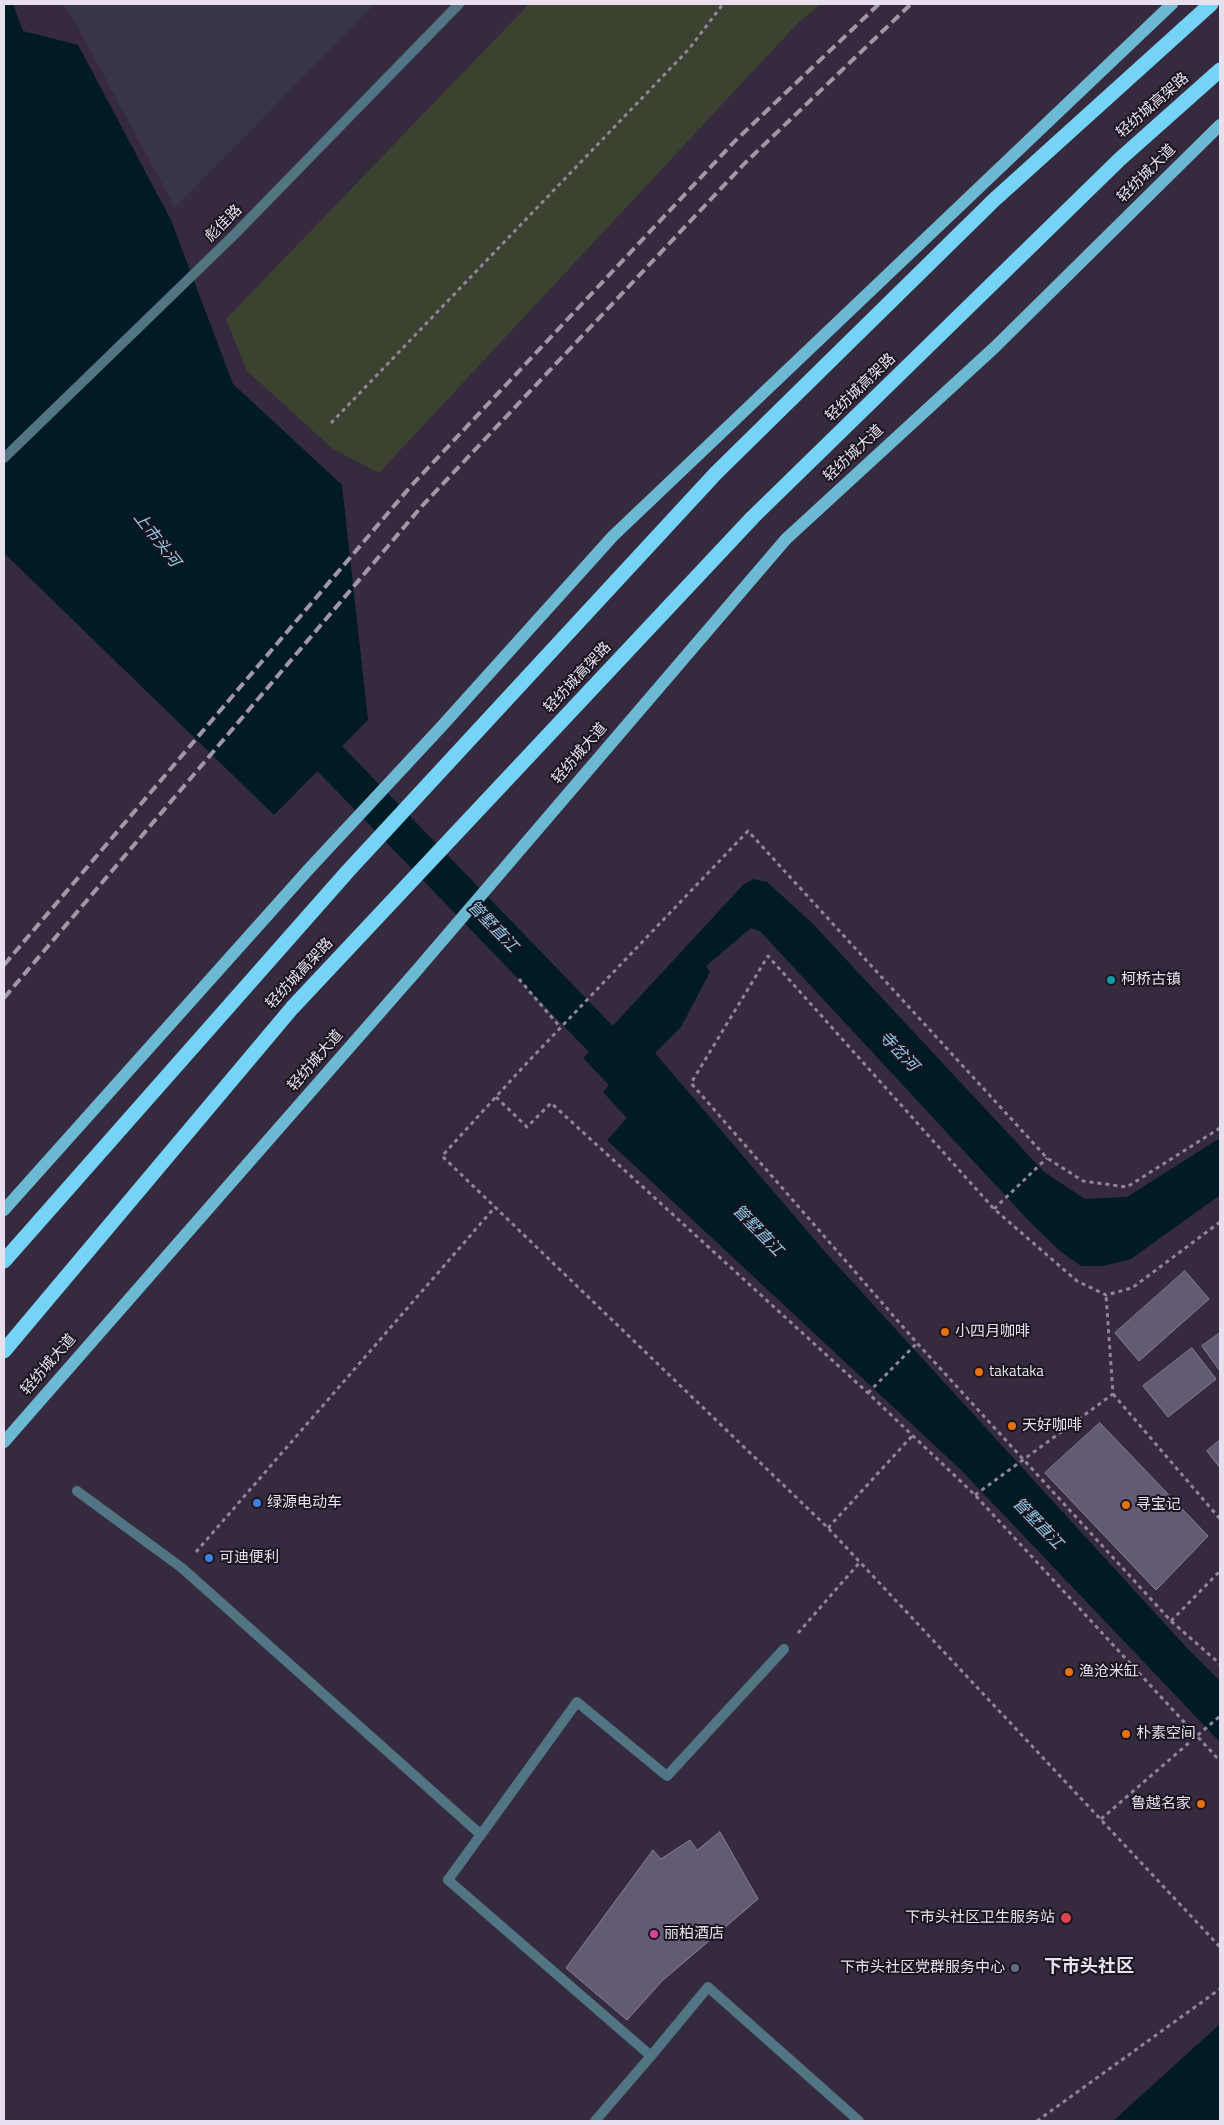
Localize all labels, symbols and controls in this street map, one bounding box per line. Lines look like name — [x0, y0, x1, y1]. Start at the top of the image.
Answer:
street label: 轻纺城高架路 — [1113, 70, 1193, 142]
street label: 轻纺城大道 — [1114, 141, 1180, 207]
street label: 彪佳路 — [202, 202, 246, 246]
street label: 轻纺城高架路 — [822, 350, 900, 426]
street label: 轻纺城大道 — [820, 422, 888, 486]
water label: 上市头河 — [129, 509, 183, 571]
street label: 轻纺城高架路 — [541, 639, 615, 717]
street label: 轻纺城大道 — [549, 720, 611, 788]
water label: 管墅直江 — [463, 897, 521, 957]
street label: 轻纺城高架路 — [263, 935, 337, 1013]
place label: 柯桥古镇 — [1121, 971, 1181, 989]
marker: 柯桥古镇 — [1105, 974, 1117, 986]
street label: 轻纺城大道 — [285, 1027, 347, 1095]
water label: 寺岔河 — [874, 1028, 922, 1076]
water label: 管墅直江 — [728, 1201, 786, 1261]
place label: 小四月咖啡 — [955, 1323, 1030, 1341]
marker: 小四月咖啡 — [939, 1326, 951, 1338]
street label: 轻纺城大道 — [18, 1331, 80, 1399]
place label: takataka — [989, 1363, 1044, 1381]
marker: takataka — [973, 1366, 985, 1378]
place label: 天好咖啡 — [1022, 1417, 1082, 1435]
marker: 天好咖啡 — [1006, 1420, 1018, 1432]
place label: 绿源电动车 — [267, 1494, 342, 1512]
water label: 管墅直江 — [1008, 1494, 1066, 1554]
place label: 寻宝记 — [1136, 1496, 1181, 1514]
marker: 绿源电动车 — [251, 1497, 263, 1509]
marker: 寻宝记 — [1120, 1499, 1132, 1511]
place label: 可迪便利 — [219, 1549, 279, 1567]
marker: 可迪便利 — [203, 1552, 215, 1564]
place label: 渔沧米缸 — [1079, 1663, 1139, 1681]
marker: 渔沧米缸 — [1063, 1666, 1075, 1678]
place label: 朴素空间 — [1136, 1725, 1196, 1743]
marker: 朴素空间 — [1120, 1728, 1132, 1740]
place label: 鲁越名家 — [1131, 1795, 1191, 1813]
marker: 鲁越名家 — [1195, 1798, 1207, 1810]
place label: 下市头社区卫生服务站 — [905, 1909, 1055, 1927]
marker: 下市头社区卫生服务站 — [1059, 1911, 1073, 1925]
place label: 丽柏酒店 — [664, 1925, 724, 1943]
marker: 丽柏酒店 — [648, 1928, 660, 1940]
district label: 下市头社区 — [1044, 1957, 1134, 1979]
place label: 下市头社区党群服务中心 — [840, 1959, 1005, 1977]
marker: 下市头社区党群服务中心 — [1009, 1962, 1021, 1974]

